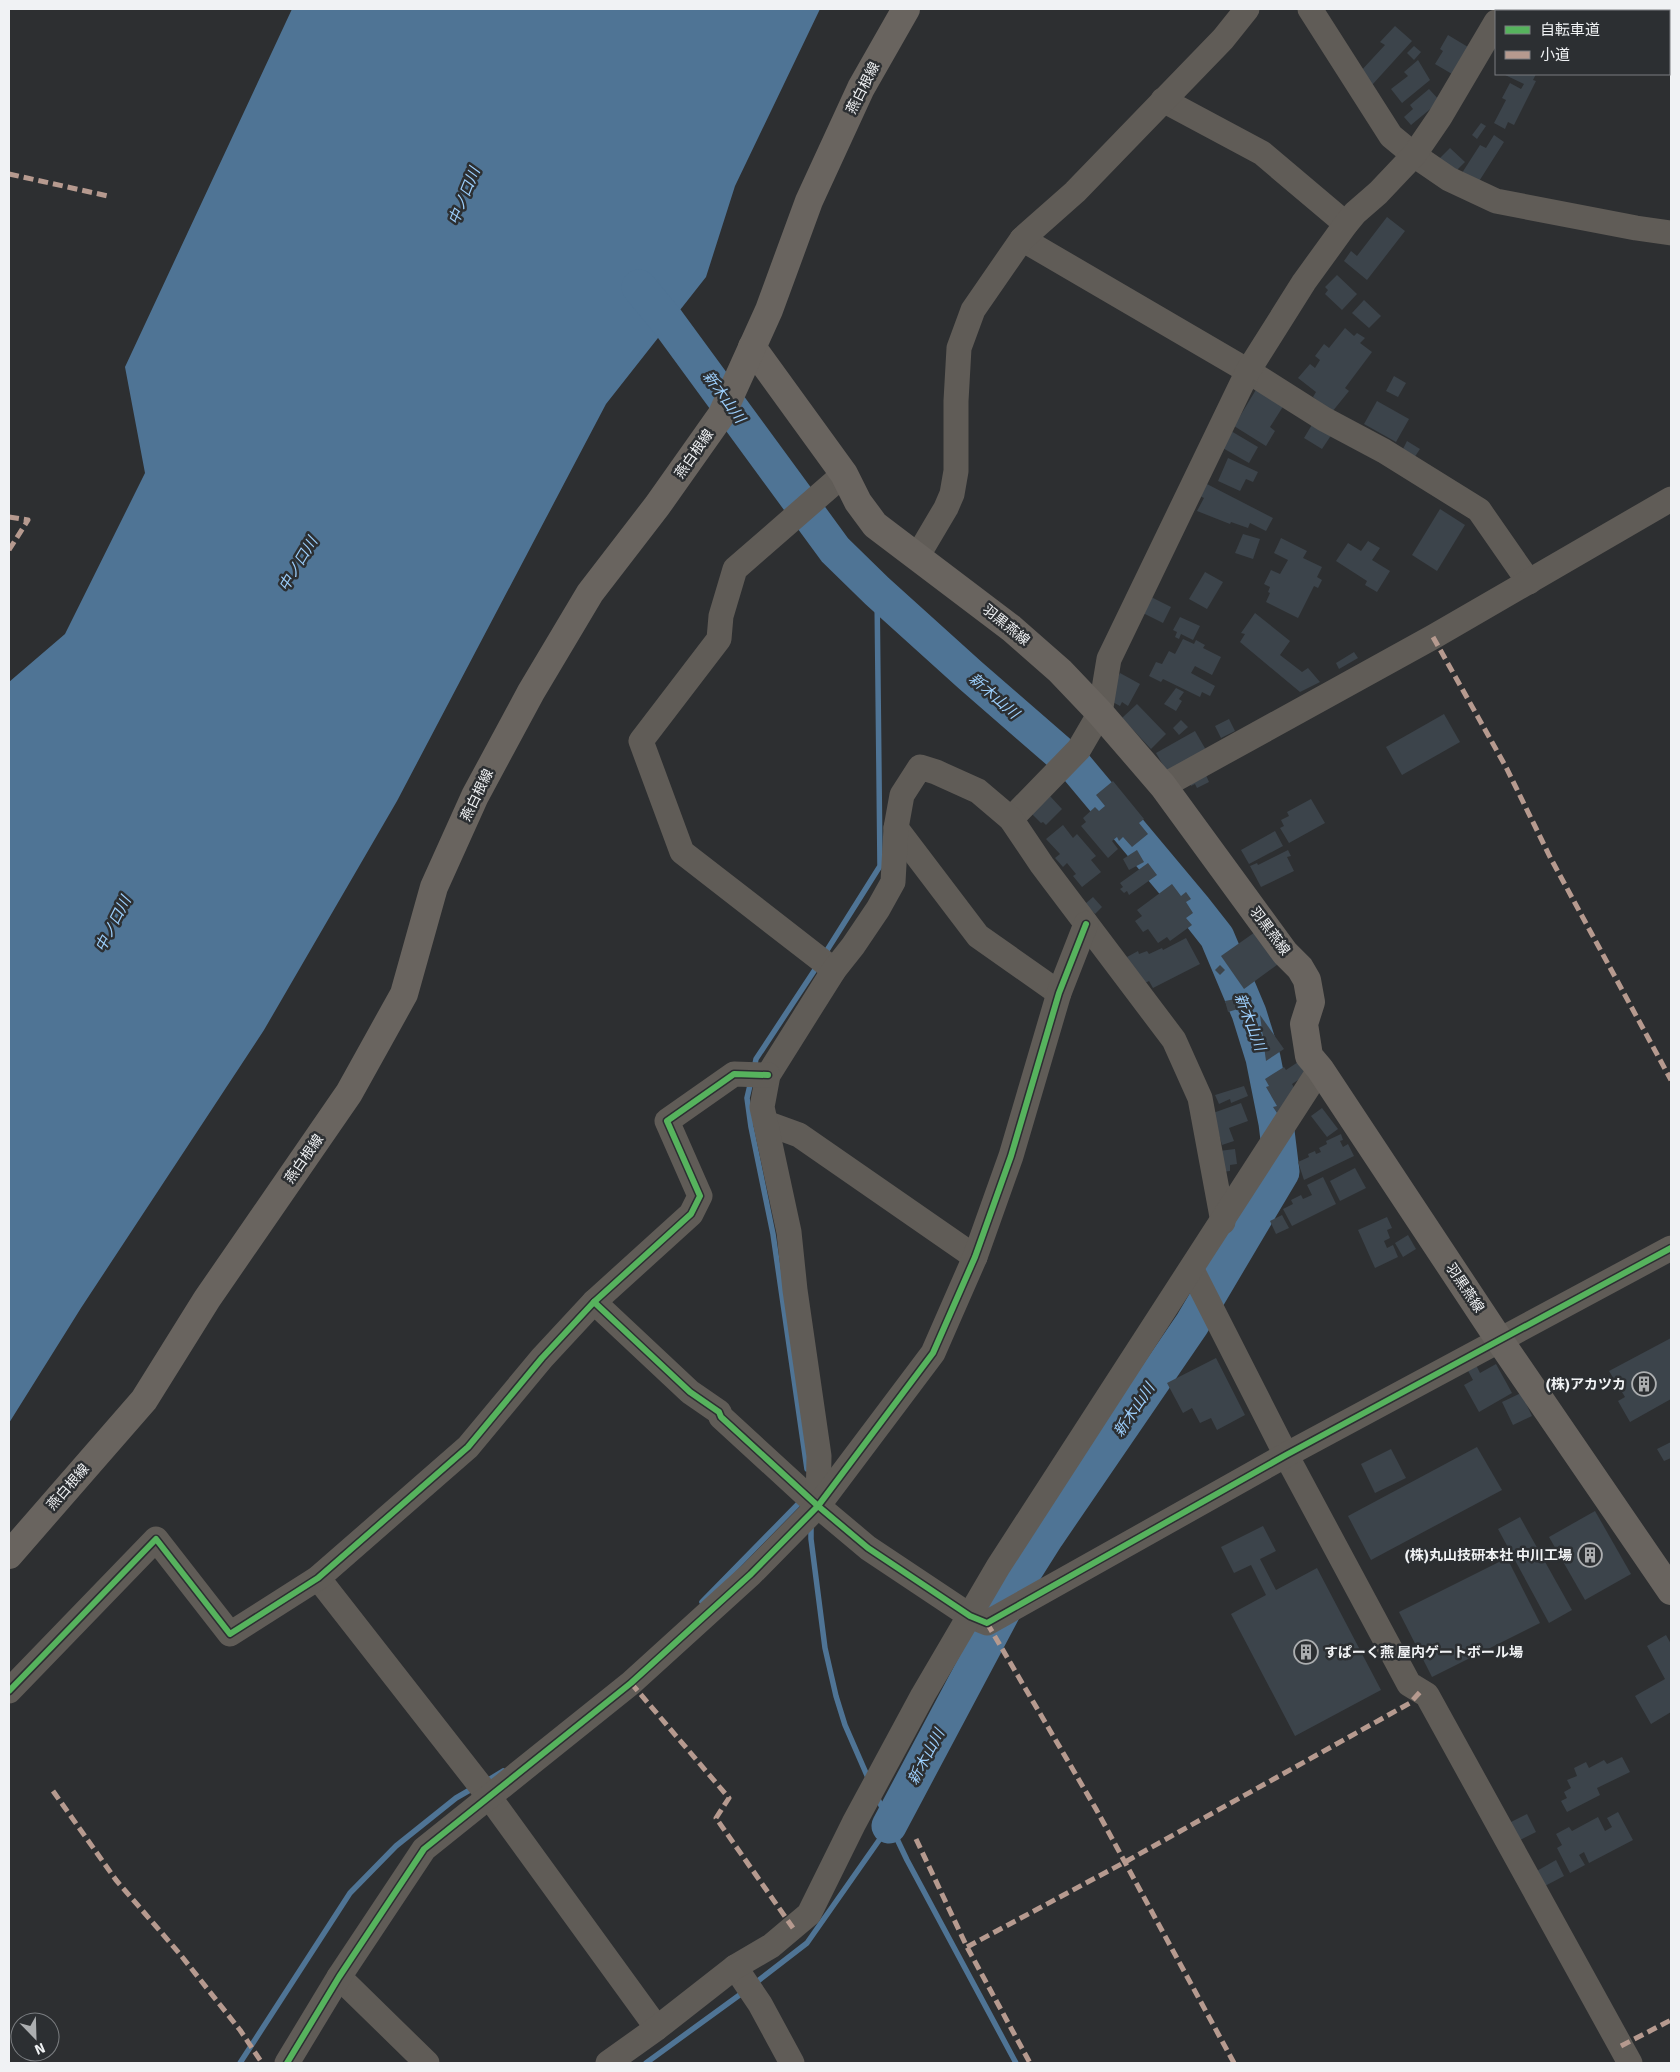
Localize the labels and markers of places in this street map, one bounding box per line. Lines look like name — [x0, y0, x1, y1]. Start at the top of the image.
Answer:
building icon: (株)アカツカ — [1631, 1371, 1657, 1397]
place label: (株)アカツカ — [1546, 1376, 1626, 1393]
building icon: (株)丸山技研本社 中川工場 — [1577, 1542, 1603, 1568]
place label: (株)丸山技研本社 中川工場 — [1404, 1547, 1572, 1564]
building icon: すぱーく燕 屋内ゲートボール場 — [1293, 1639, 1319, 1665]
place label: すぱーく燕 屋内ゲートボール場 — [1324, 1644, 1523, 1661]

